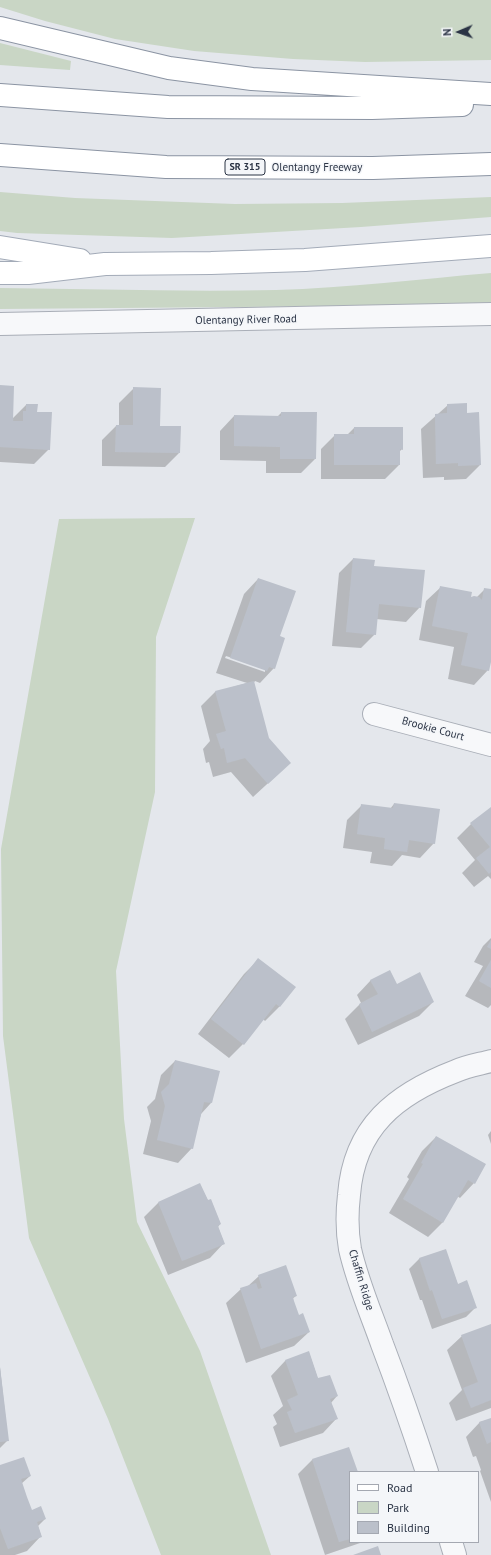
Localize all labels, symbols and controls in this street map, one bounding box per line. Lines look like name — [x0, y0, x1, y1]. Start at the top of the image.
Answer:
north arrow — [439, 12, 479, 52]
text: N — [440, 29, 454, 36]
road number: SR 315 — [225, 159, 265, 175]
street label: Olentangy Freeway — [272, 161, 362, 175]
street label: Olentangy River Road — [195, 313, 297, 327]
street label: Brookie Court — [400, 714, 466, 744]
street label: Chaffin Ridge — [345, 1248, 377, 1312]
legend — [349, 1471, 479, 1543]
text: Road — [387, 1480, 412, 1495]
text: Park — [387, 1500, 409, 1515]
text: Building — [387, 1520, 430, 1535]

